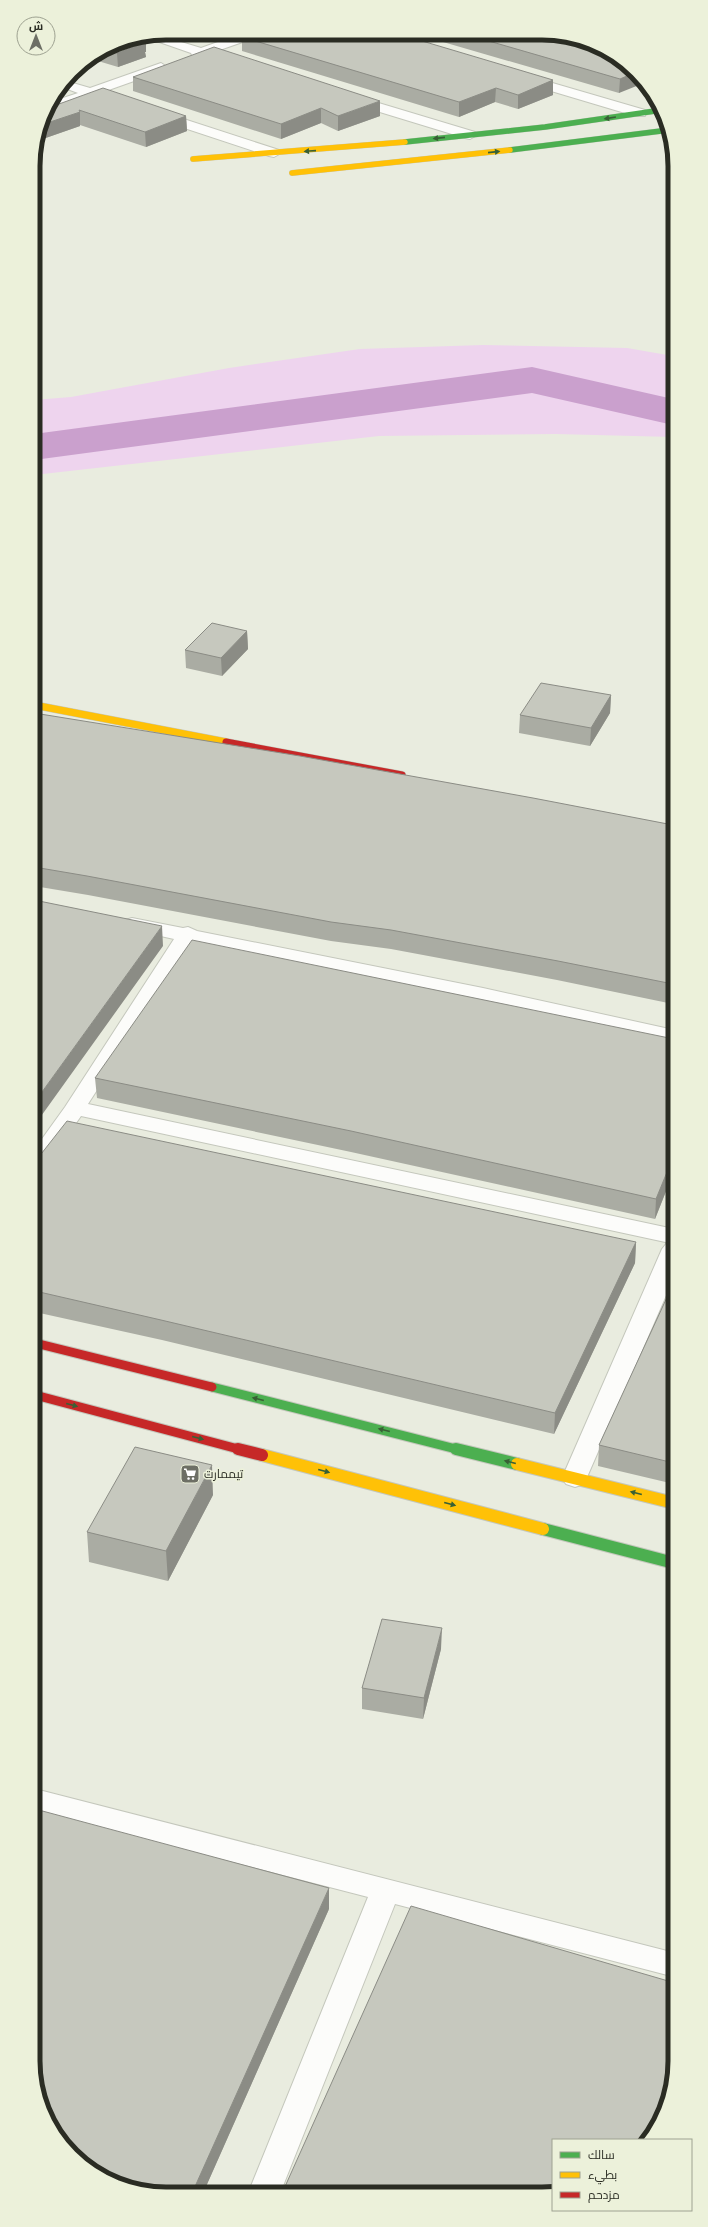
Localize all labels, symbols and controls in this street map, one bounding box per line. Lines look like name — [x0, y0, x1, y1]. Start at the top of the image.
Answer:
north arrow — [16, 16, 56, 56]
text: ش — [29, 19, 43, 33]
one-way arrow — [604, 115, 616, 121]
one-way arrow — [433, 135, 445, 142]
one-way arrow — [304, 147, 316, 154]
one-way arrow — [487, 148, 500, 155]
one-way arrow — [252, 1396, 264, 1402]
one-way arrow — [66, 1403, 79, 1409]
one-way arrow — [378, 1427, 390, 1433]
one-way arrow — [192, 1435, 204, 1441]
one-way arrow — [504, 1458, 516, 1464]
supermarket icon: تیممارت — [179, 1463, 201, 1485]
place label: تیممارت — [204, 1466, 244, 1481]
one-way arrow — [318, 1468, 330, 1474]
one-way arrow — [630, 1490, 642, 1496]
one-way arrow — [444, 1501, 456, 1507]
legend — [552, 2139, 692, 2211]
text: سالك — [588, 2147, 615, 2162]
text: بطيء — [588, 2167, 617, 2185]
text: مزدحم — [588, 2187, 620, 2203]

